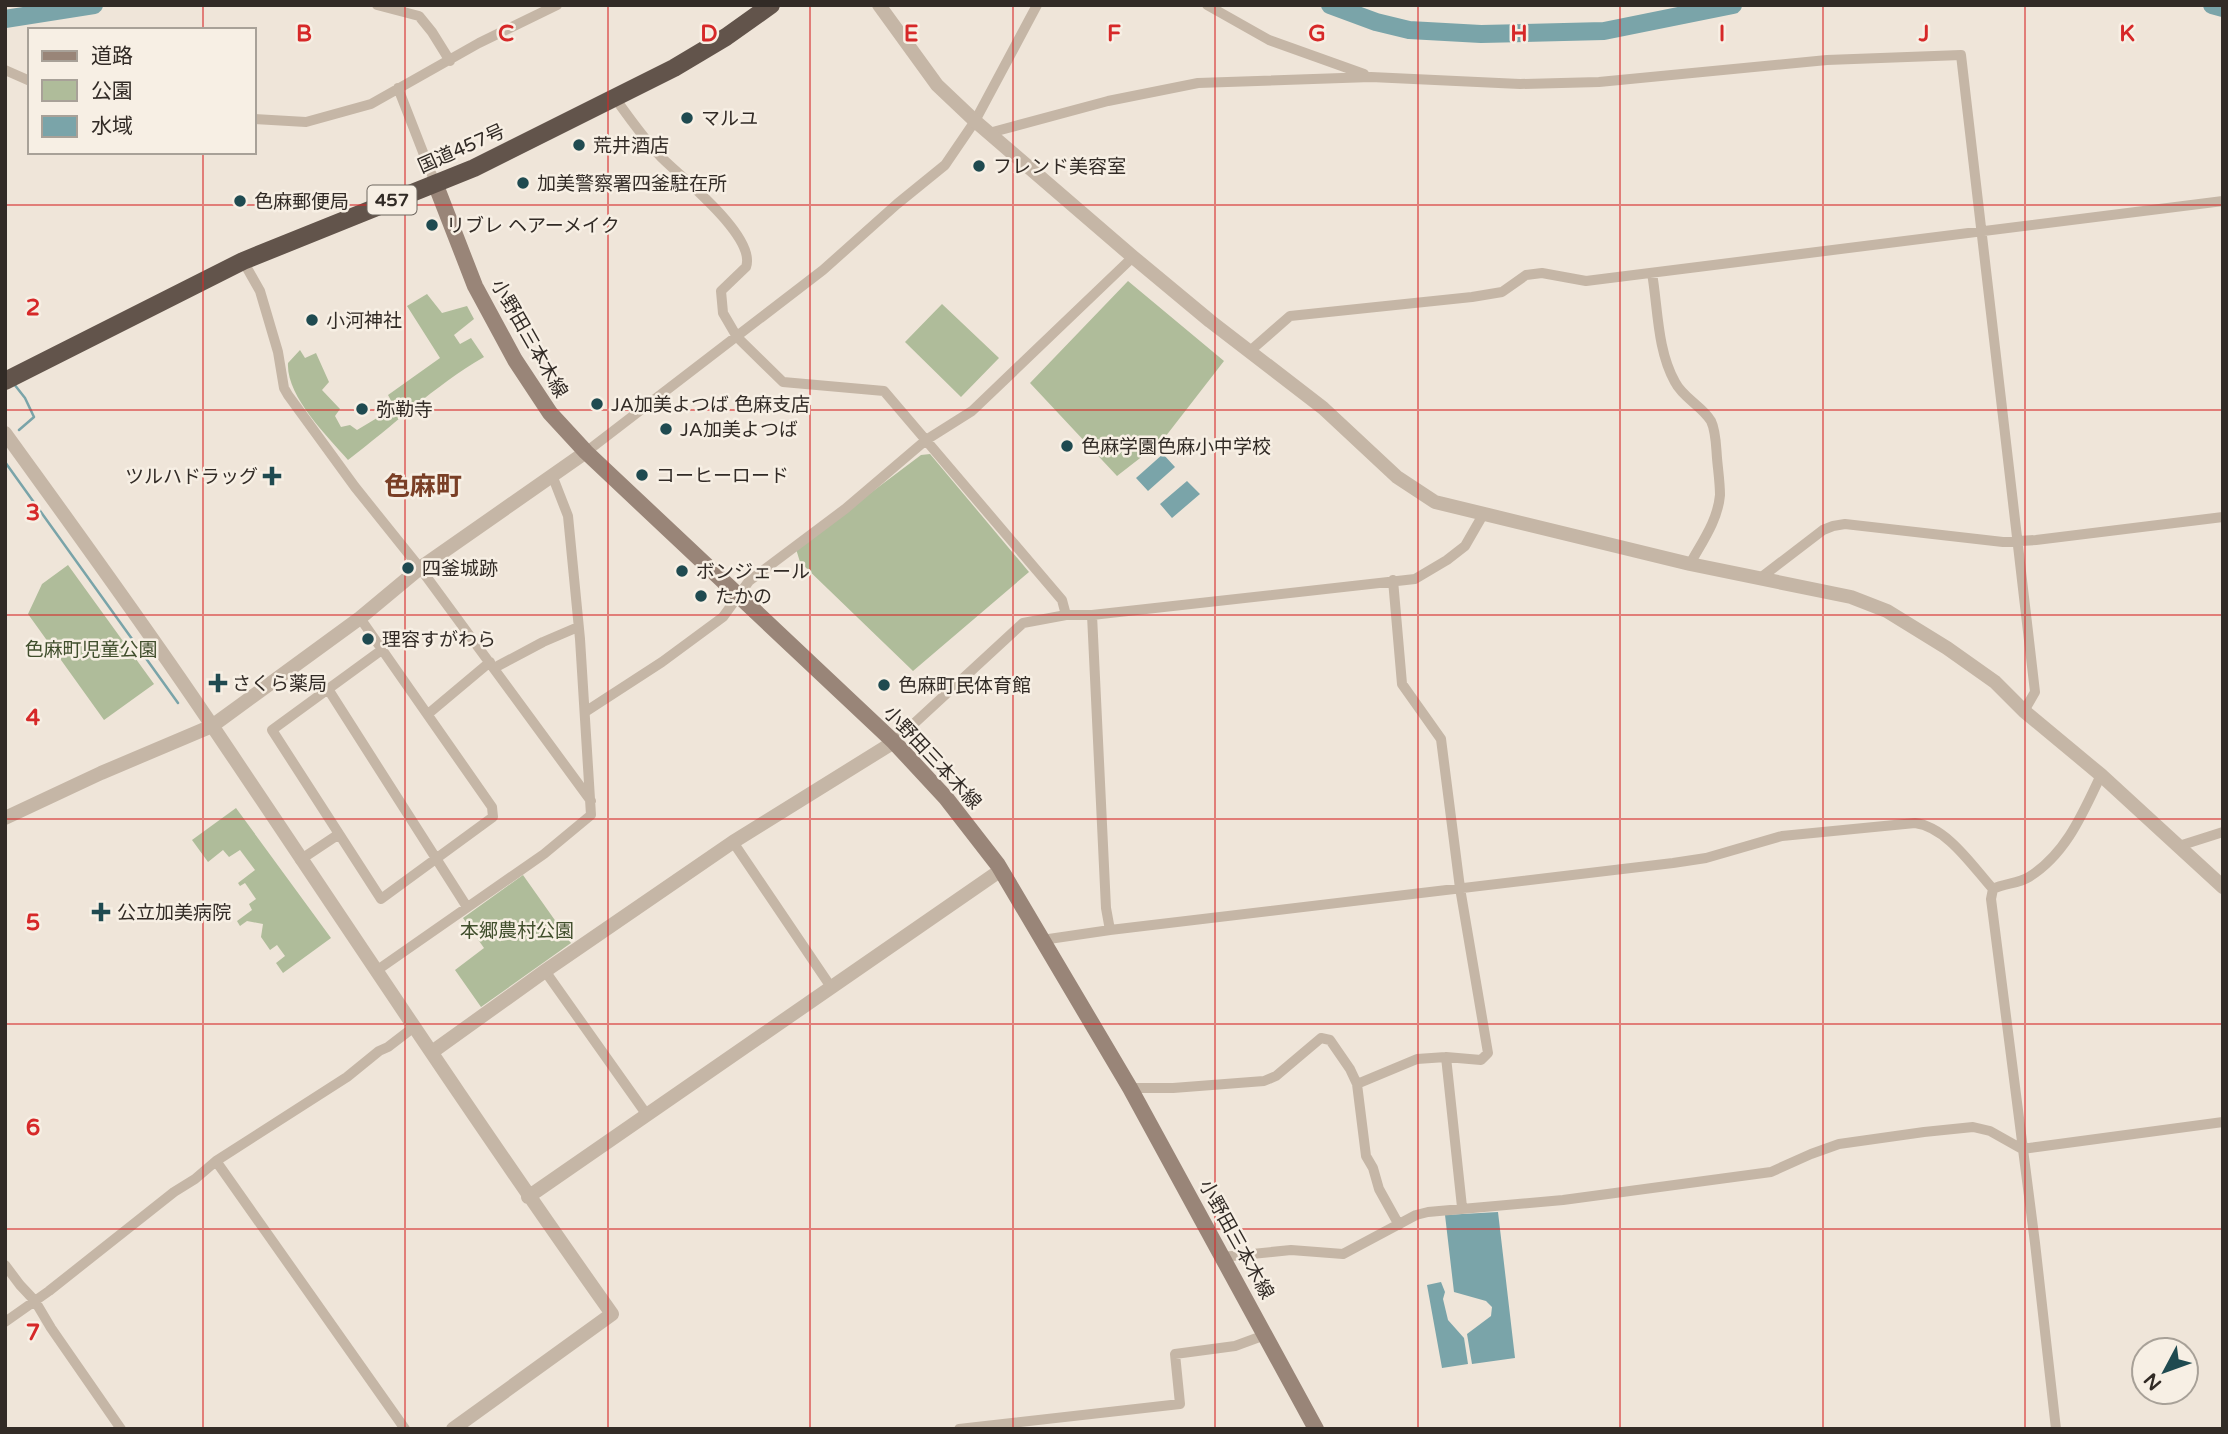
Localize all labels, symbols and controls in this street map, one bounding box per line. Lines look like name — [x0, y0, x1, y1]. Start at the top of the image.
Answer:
text: B — [296, 20, 312, 48]
text: C — [498, 20, 514, 48]
text: D — [700, 20, 718, 48]
text: E — [904, 20, 918, 48]
text: F — [1107, 20, 1121, 48]
text: G — [1308, 20, 1326, 48]
text: H — [1510, 20, 1528, 48]
text: I — [1719, 20, 1725, 48]
text: J — [1918, 20, 1929, 48]
text: K — [2119, 20, 2135, 48]
legend — [28, 28, 256, 154]
text: 道路 — [91, 44, 133, 69]
text: 公園 — [91, 79, 133, 104]
place label: マルユ — [701, 108, 758, 130]
marker: マルユ — [679, 110, 695, 126]
text: 水域 — [91, 114, 133, 139]
street label: 国道457号 — [415, 120, 508, 178]
place label: 荒井酒店 — [593, 135, 669, 157]
marker: 荒井酒店 — [571, 137, 587, 153]
place label: フレンド美容室 — [993, 156, 1126, 178]
marker: フレンド美容室 — [971, 158, 987, 174]
place label: 加美警察署四釜駐在所 — [537, 173, 727, 195]
marker: 加美警察署四釜駐在所 — [515, 175, 531, 191]
road number: 457 — [368, 186, 416, 215]
place label: 色麻郵便局 — [254, 191, 349, 213]
marker: 色麻郵便局 — [232, 193, 248, 209]
place label: リブレ ヘアーメイク — [446, 215, 620, 237]
marker: リブレ ヘアーメイク — [424, 217, 440, 233]
street label: 小野田三本木線 — [486, 275, 572, 402]
text: 2 — [26, 294, 40, 322]
place label: 小河神社 — [326, 310, 402, 332]
marker: 小河神社 — [304, 312, 320, 328]
place label: JA加美よつば 色麻支店 — [611, 394, 810, 416]
marker: JA加美よつば 色麻支店 — [589, 396, 605, 412]
place label: 弥勒寺 — [376, 399, 433, 421]
marker: 弥勒寺 — [354, 401, 370, 417]
place label: JA加美よつば — [680, 419, 798, 441]
marker: JA加美よつば — [658, 421, 674, 437]
place label: 色麻学園色麻小中学校 — [1081, 436, 1271, 458]
marker: 色麻学園色麻小中学校 — [1059, 438, 1075, 454]
place label: コーヒーロード — [656, 465, 789, 487]
place label: ツルハドラッグ — [125, 466, 258, 488]
marker: コーヒーロード — [634, 467, 650, 483]
marker: ツルハドラッグ — [264, 468, 280, 484]
district label: 色麻町 — [384, 471, 462, 502]
text: 3 — [26, 499, 40, 527]
place label: 四釜城跡 — [422, 558, 498, 580]
marker: 四釜城跡 — [400, 560, 416, 576]
place label: ボンジェール — [696, 561, 810, 583]
marker: ボンジェール — [674, 563, 690, 579]
place label: たかの — [715, 586, 772, 608]
marker: たかの — [693, 588, 709, 604]
place label: 理容すがわら — [382, 629, 496, 651]
marker: 理容すがわら — [360, 631, 376, 647]
park label: 色麻町児童公園 — [24, 639, 158, 661]
place label: さくら薬局 — [232, 673, 327, 695]
marker: さくら薬局 — [210, 675, 226, 691]
place label: 色麻町民体育館 — [898, 675, 1031, 697]
marker: 色麻町民体育館 — [876, 677, 892, 693]
street label: 小野田三本木線 — [879, 702, 986, 814]
text: 4 — [26, 704, 41, 732]
marker: 公立加美病院 — [91, 902, 111, 922]
place label: 公立加美病院 — [117, 902, 231, 924]
text: 5 — [26, 909, 40, 937]
park label: 本郷農村公園 — [460, 920, 574, 942]
text: 6 — [26, 1114, 40, 1142]
street label: 小野田三本木線 — [1194, 1176, 1278, 1303]
text: 7 — [26, 1319, 40, 1347]
north arrow — [2130, 1336, 2200, 1406]
text: N — [2140, 1369, 2166, 1394]

